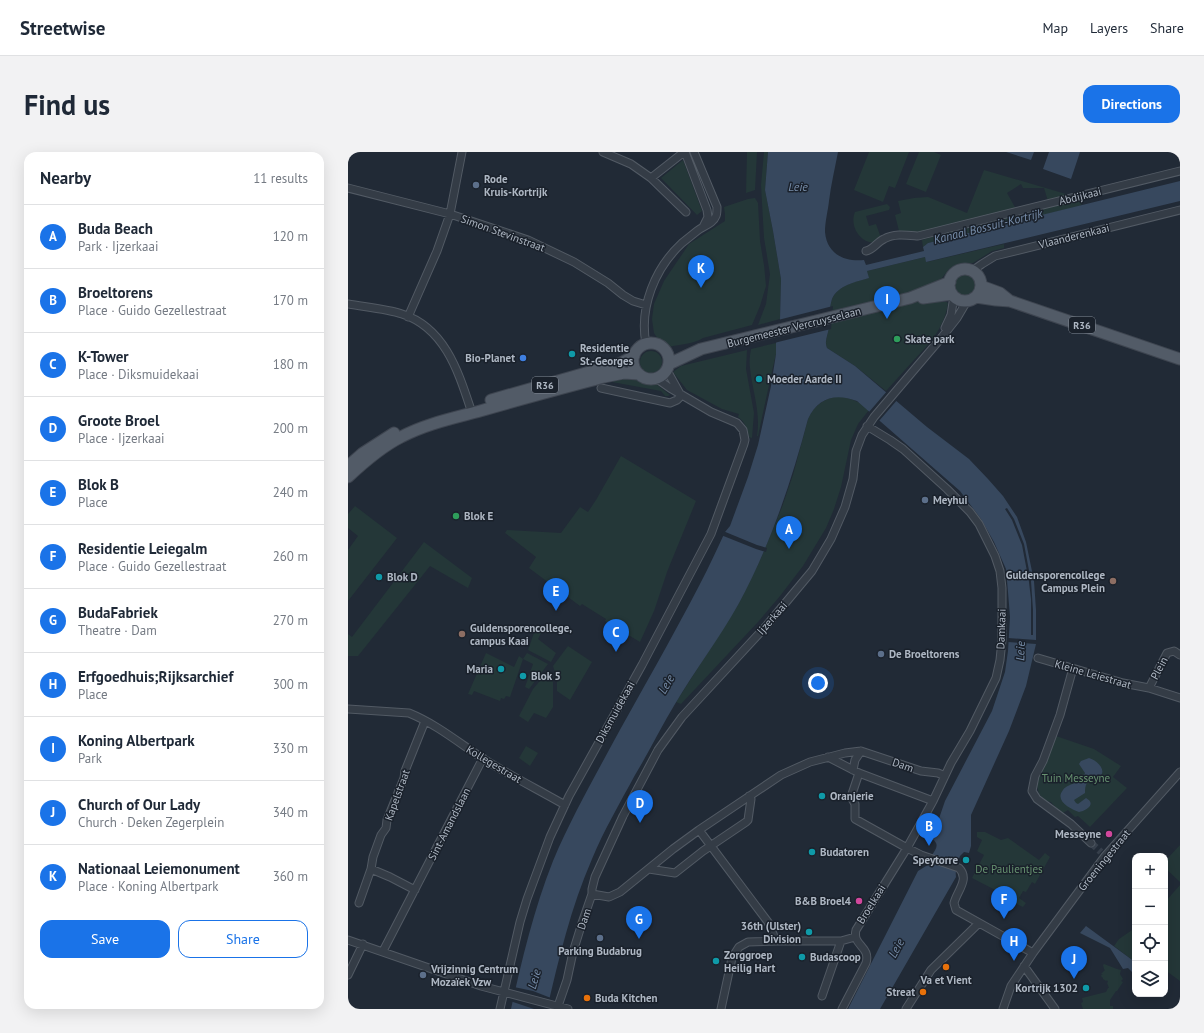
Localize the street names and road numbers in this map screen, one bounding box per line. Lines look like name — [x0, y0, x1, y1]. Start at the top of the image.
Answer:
street label: Abdijkaai — [1057, 184, 1103, 208]
street label: Simon Stevinstraat — [459, 211, 547, 255]
street label: Vlaanderenkaai — [1036, 220, 1111, 252]
street label: Burgemeester Vercruysselaan — [726, 304, 862, 350]
road number: R36 — [1069, 317, 1095, 333]
road number: R36 — [532, 377, 558, 393]
street label: Ijzerkaai — [754, 599, 790, 637]
street label: Damkaai — [993, 608, 1009, 650]
street label: Plein — [1147, 654, 1171, 682]
street label: Kleine Leiestraat — [1053, 656, 1133, 692]
street label: Diksmuidekaai — [592, 679, 638, 745]
street label: Kollegestraat — [464, 742, 524, 786]
street label: Dam — [891, 755, 916, 775]
street label: Kapelstraat — [381, 767, 413, 822]
street label: Sint-Amandslaan — [425, 785, 473, 863]
street label: Groeningestraat — [1075, 826, 1133, 894]
street label: Broelkaai — [853, 882, 889, 926]
street label: Dam — [574, 906, 594, 931]

